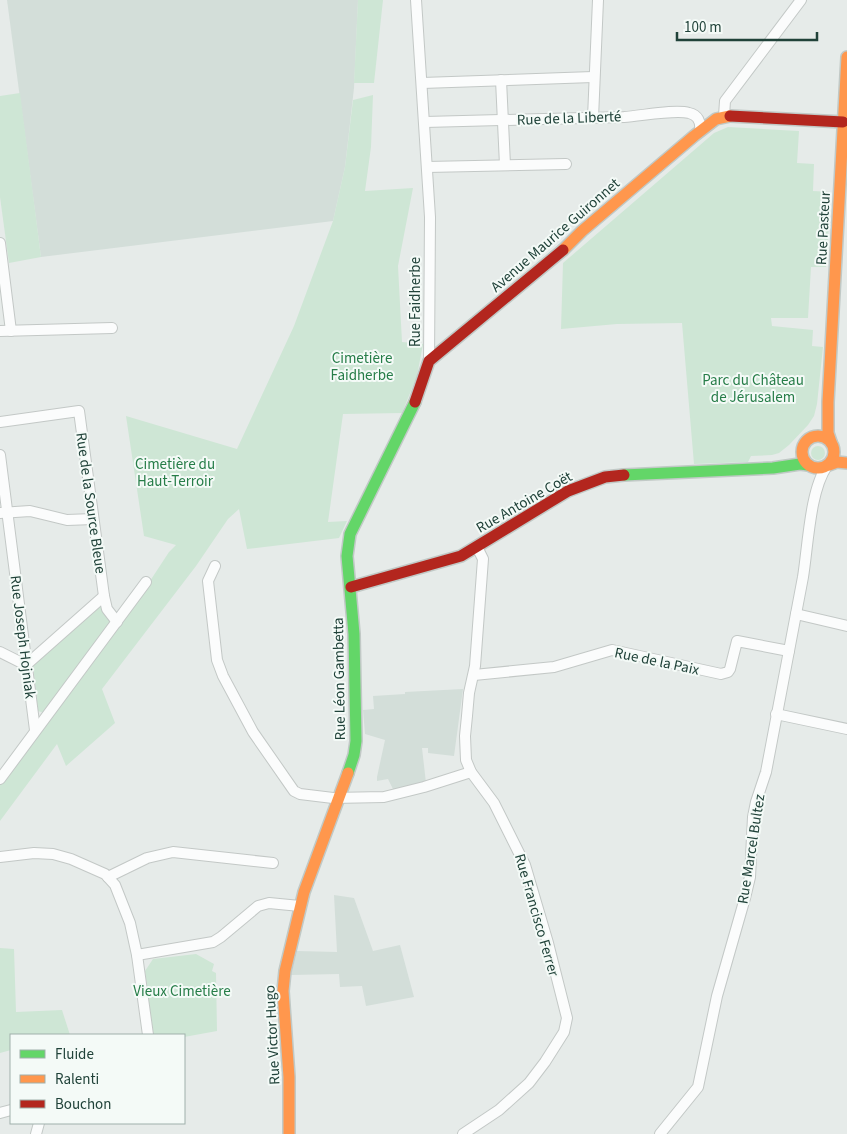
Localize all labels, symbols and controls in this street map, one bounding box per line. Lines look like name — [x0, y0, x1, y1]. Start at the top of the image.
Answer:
scale bar — [677, 10, 817, 42]
text: 100 m — [684, 17, 722, 38]
street label: Rue de la Liberté — [516, 106, 622, 131]
street label: Avenue Maurice Guironnet — [486, 173, 624, 297]
street label: Rue Pasteur — [811, 190, 836, 266]
street label: Rue Faidherbe — [405, 257, 426, 347]
park label: Cimetière Faidherbe — [330, 348, 394, 386]
park label: Parc du Château de Jérusalem — [702, 370, 804, 408]
street label: Rue de la Source Bleue — [70, 431, 111, 575]
park label: Cimetière du Haut-Terroir — [135, 454, 215, 492]
street label: Rue Antoine Coët — [472, 466, 576, 538]
street label: Rue Joseph Hojniak — [5, 574, 41, 701]
street label: Rue Léon Gambetta — [328, 617, 351, 741]
street label: Rue de la Paix — [613, 642, 701, 681]
street label: Rue Marcel Bultez — [732, 793, 771, 906]
street label: Rue Francisco Ferrer — [509, 851, 564, 980]
park label: Vieux Cimetière — [133, 981, 231, 1002]
street label: Rue Victor Hugo — [259, 985, 286, 1085]
legend — [10, 1034, 185, 1124]
text: Fluide — [55, 1044, 94, 1065]
text: Ralenti — [55, 1069, 99, 1090]
text: Bouchon — [55, 1094, 111, 1115]

